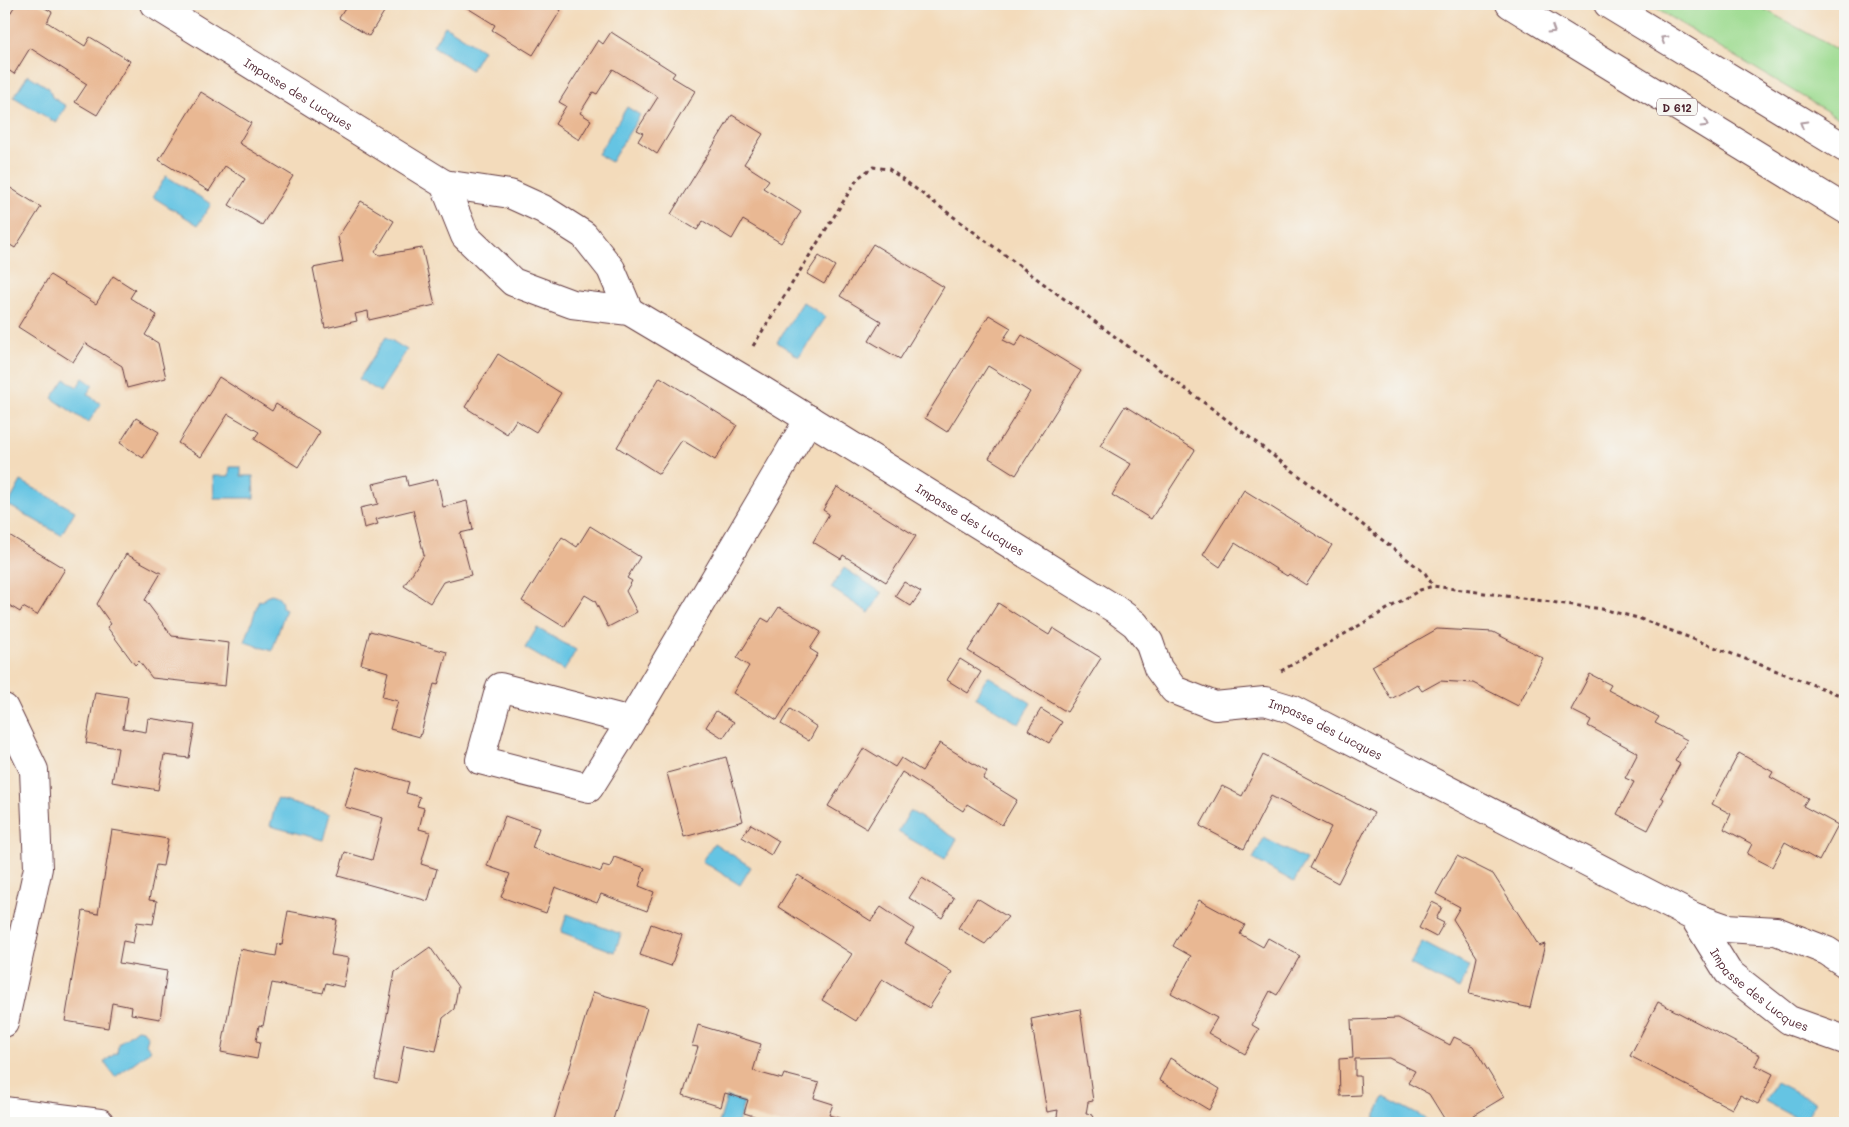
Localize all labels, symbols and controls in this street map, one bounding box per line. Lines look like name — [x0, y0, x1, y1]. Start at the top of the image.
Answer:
one-way arrow — [1546, 23, 1555, 33]
one-way arrow — [1661, 36, 1670, 46]
street label: Impasse des Lucques — [241, 54, 356, 133]
road number: D 612 — [1657, 98, 1697, 115]
one-way arrow — [1699, 117, 1708, 127]
one-way arrow — [1799, 120, 1808, 130]
street label: Impasse des Lucques — [913, 480, 1028, 559]
street label: Impasse des Lucques — [1267, 695, 1386, 763]
street label: Impasse des Lucques — [1707, 945, 1811, 1034]

